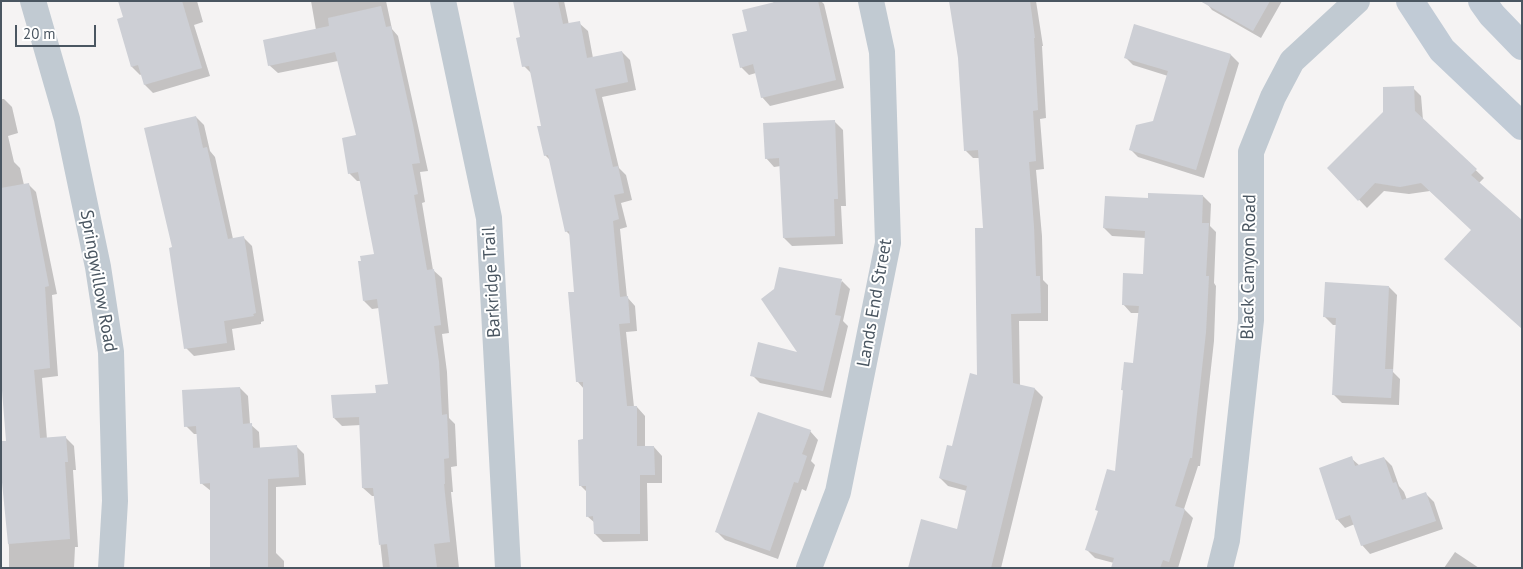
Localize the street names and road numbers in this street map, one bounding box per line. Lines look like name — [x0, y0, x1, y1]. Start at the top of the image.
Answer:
street label: Black Canyon Road — [1237, 194, 1261, 340]
street label: Springwillow Road — [75, 208, 121, 354]
street label: Barkridge Trail — [478, 226, 506, 338]
street label: Lands End Street — [853, 237, 897, 369]

